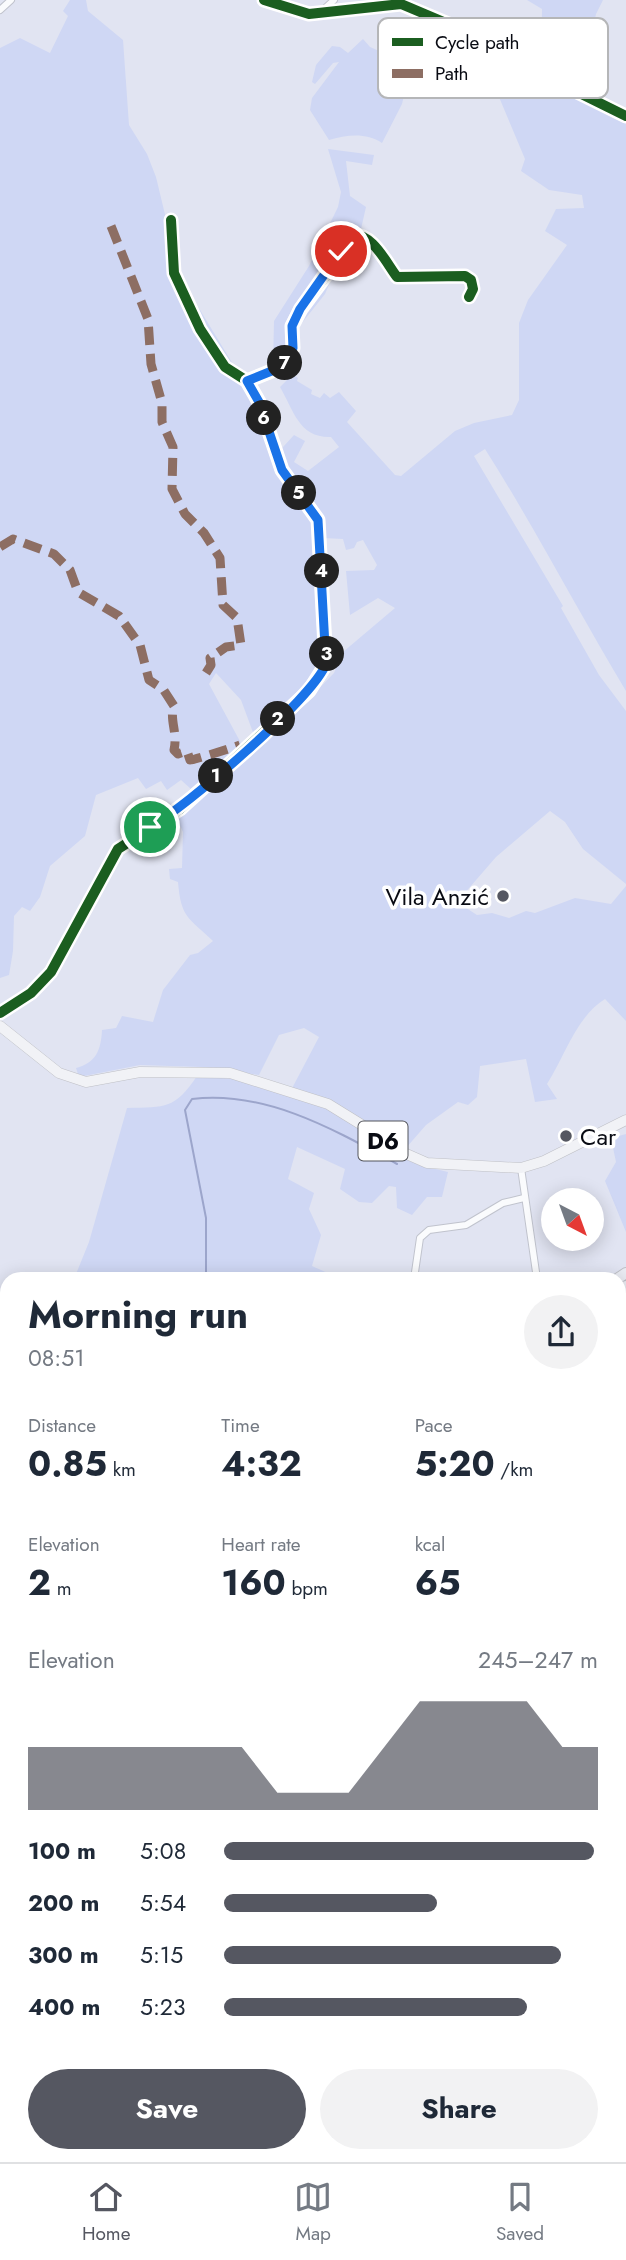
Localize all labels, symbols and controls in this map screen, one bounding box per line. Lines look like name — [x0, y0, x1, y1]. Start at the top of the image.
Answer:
legend — [378, 18, 608, 98]
text: Cycle path — [435, 29, 520, 56]
text: Path — [435, 60, 469, 87]
pin — [311, 221, 371, 281]
icon: check — [322, 232, 360, 270]
pin: 7 — [268, 346, 302, 380]
text: 7 — [279, 349, 290, 376]
pin: 6 — [246, 400, 282, 436]
text: 6 — [257, 404, 270, 431]
pin: 5 — [282, 476, 316, 510]
text: 5 — [292, 479, 305, 506]
pin: 4 — [304, 554, 340, 588]
text: 4 — [315, 557, 328, 584]
pin: 3 — [310, 636, 344, 672]
text: 3 — [321, 640, 332, 667]
pin: 2 — [260, 702, 296, 736]
text: 2 — [271, 705, 284, 732]
pin: 1 — [198, 758, 234, 794]
text: 1 — [211, 762, 220, 789]
pin — [120, 797, 180, 857]
icon: arrive — [131, 808, 169, 846]
place label: Vila Anzić — [385, 879, 489, 914]
marker: Vila Anzić — [495, 888, 511, 904]
place label: Car — [580, 1119, 617, 1154]
road number: D6 — [358, 1122, 408, 1160]
marker: Car — [558, 1128, 574, 1144]
north arrow — [541, 1188, 604, 1251]
map controls — [541, 1188, 604, 1251]
text: Morning run — [28, 1287, 248, 1342]
button: share — [524, 1295, 598, 1369]
text: 08:51 — [28, 1341, 85, 1375]
text: Distance — [28, 1412, 96, 1439]
text: Time — [221, 1412, 260, 1439]
text: Pace — [415, 1412, 453, 1439]
text: 0.85 — [28, 1439, 107, 1489]
text: 4:32 — [221, 1439, 302, 1489]
text: 5:20 — [415, 1439, 495, 1489]
text: km — [107, 1456, 136, 1483]
text: /km — [495, 1456, 533, 1483]
text: Elevation — [28, 1531, 100, 1558]
text: Heart rate — [221, 1531, 301, 1558]
text: kcal — [415, 1531, 445, 1558]
text: 2 — [28, 1558, 51, 1608]
text: 160 — [221, 1558, 286, 1608]
text: 65 — [415, 1558, 461, 1608]
text: m — [51, 1575, 72, 1602]
text: bpm — [286, 1575, 328, 1602]
text: Elevation — [28, 1643, 115, 1677]
text: 245–247 m — [478, 1643, 598, 1677]
text: 100 m — [28, 1834, 96, 1868]
text: 5:08 — [140, 1834, 186, 1868]
text: 200 m — [28, 1886, 99, 1920]
text: 5:54 — [140, 1886, 186, 1920]
text: 300 m — [28, 1938, 99, 1972]
text: 5:15 — [140, 1938, 183, 1972]
text: 400 m — [28, 1990, 100, 2024]
text: 5:23 — [140, 1990, 186, 2024]
button: Save — [28, 2069, 306, 2149]
button: Share — [320, 2069, 598, 2149]
tab: Home — [82, 2178, 130, 2247]
tab: Map — [294, 2178, 332, 2247]
tab: Saved — [496, 2178, 544, 2247]

